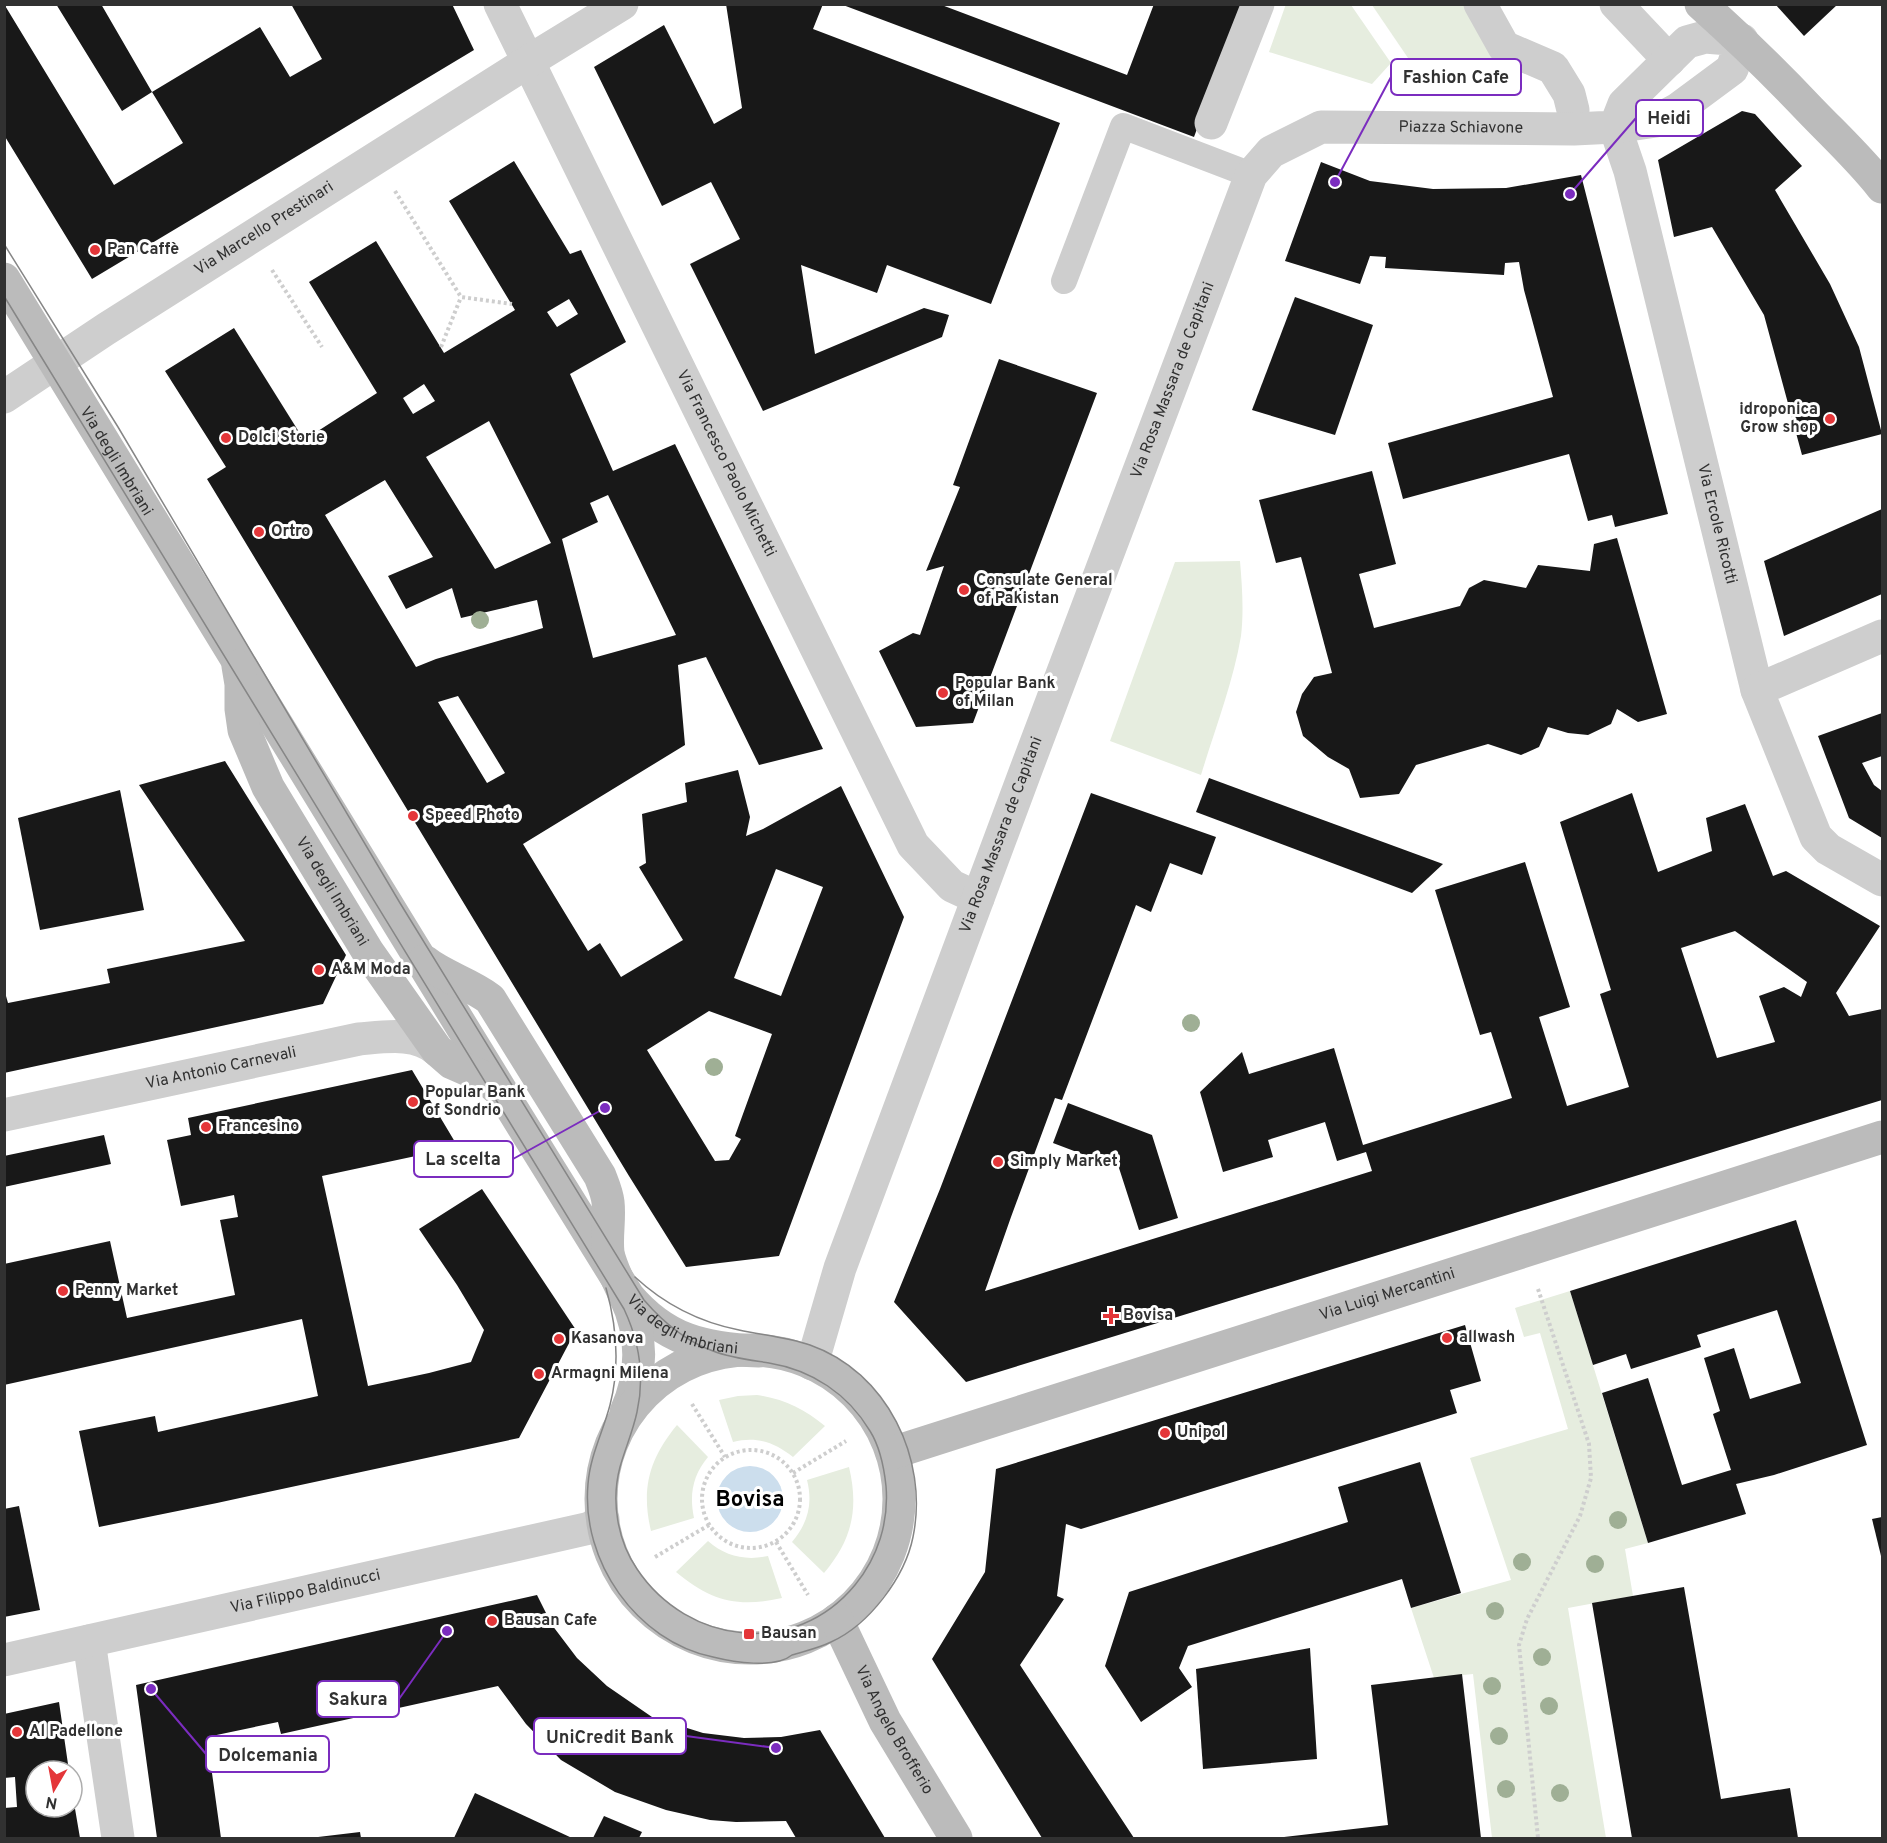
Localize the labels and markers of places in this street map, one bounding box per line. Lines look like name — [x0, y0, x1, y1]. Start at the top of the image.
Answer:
callout: Fashion Cafe — [1391, 59, 1521, 95]
callout: Heidi — [1636, 100, 1703, 136]
place label: Pan Caffè — [107, 240, 179, 260]
marker: Pan Caffè — [88, 243, 102, 257]
place label: idroponica Grow shop — [1739, 400, 1818, 438]
marker: idroponica Grow shop — [1823, 412, 1837, 426]
place label: Dolci Storie — [238, 428, 325, 448]
marker: Dolci Storie — [219, 431, 233, 445]
place label: Ortro — [271, 522, 310, 542]
marker: Ortro — [252, 525, 266, 539]
place label: Consulate General of Pakistan — [976, 571, 1113, 609]
marker: Consulate General of Pakistan — [957, 583, 971, 597]
place label: Popular Bank of Milan — [955, 674, 1056, 712]
marker: Popular Bank of Milan — [936, 686, 950, 700]
place label: Speed Photo — [425, 806, 520, 826]
marker: Speed Photo — [406, 809, 420, 823]
place label: A&M Moda — [331, 960, 411, 980]
marker: A&M Moda — [312, 963, 326, 977]
place label: Popular Bank of Sondrio — [425, 1083, 526, 1121]
marker: Popular Bank of Sondrio — [406, 1095, 420, 1109]
place label: Francesino — [218, 1117, 299, 1137]
marker: Francesino — [199, 1120, 213, 1134]
callout: La scelta — [414, 1141, 513, 1177]
place label: Simply Market — [1010, 1152, 1118, 1172]
marker: Simply Market — [991, 1155, 1005, 1169]
place label: Penny Market — [75, 1281, 178, 1301]
marker: Penny Market — [56, 1284, 70, 1298]
place label: Bovisa — [1123, 1306, 1173, 1326]
marker: Bovisa — [1104, 1309, 1118, 1323]
place label: allwash — [1459, 1328, 1515, 1348]
place label: Kasanova — [571, 1329, 643, 1349]
marker: allwash — [1440, 1331, 1454, 1345]
marker: Kasanova — [552, 1332, 566, 1346]
place label: Armagni Milena — [551, 1364, 669, 1384]
marker: Armagni Milena — [532, 1367, 546, 1381]
place label: Unipol — [1177, 1423, 1225, 1443]
marker: Unipol — [1158, 1426, 1172, 1440]
place label: Bausan Cafe — [504, 1611, 597, 1631]
marker: Bausan Cafe — [485, 1614, 499, 1628]
place label: Bausan — [761, 1624, 817, 1644]
marker: Bausan — [742, 1627, 756, 1641]
callout: Sakura — [317, 1681, 399, 1717]
callout: UniCredit Bank — [534, 1718, 686, 1754]
place label: Al Padellone — [29, 1722, 123, 1742]
marker: Al Padellone — [10, 1725, 24, 1739]
callout: Dolcemania — [206, 1736, 329, 1772]

